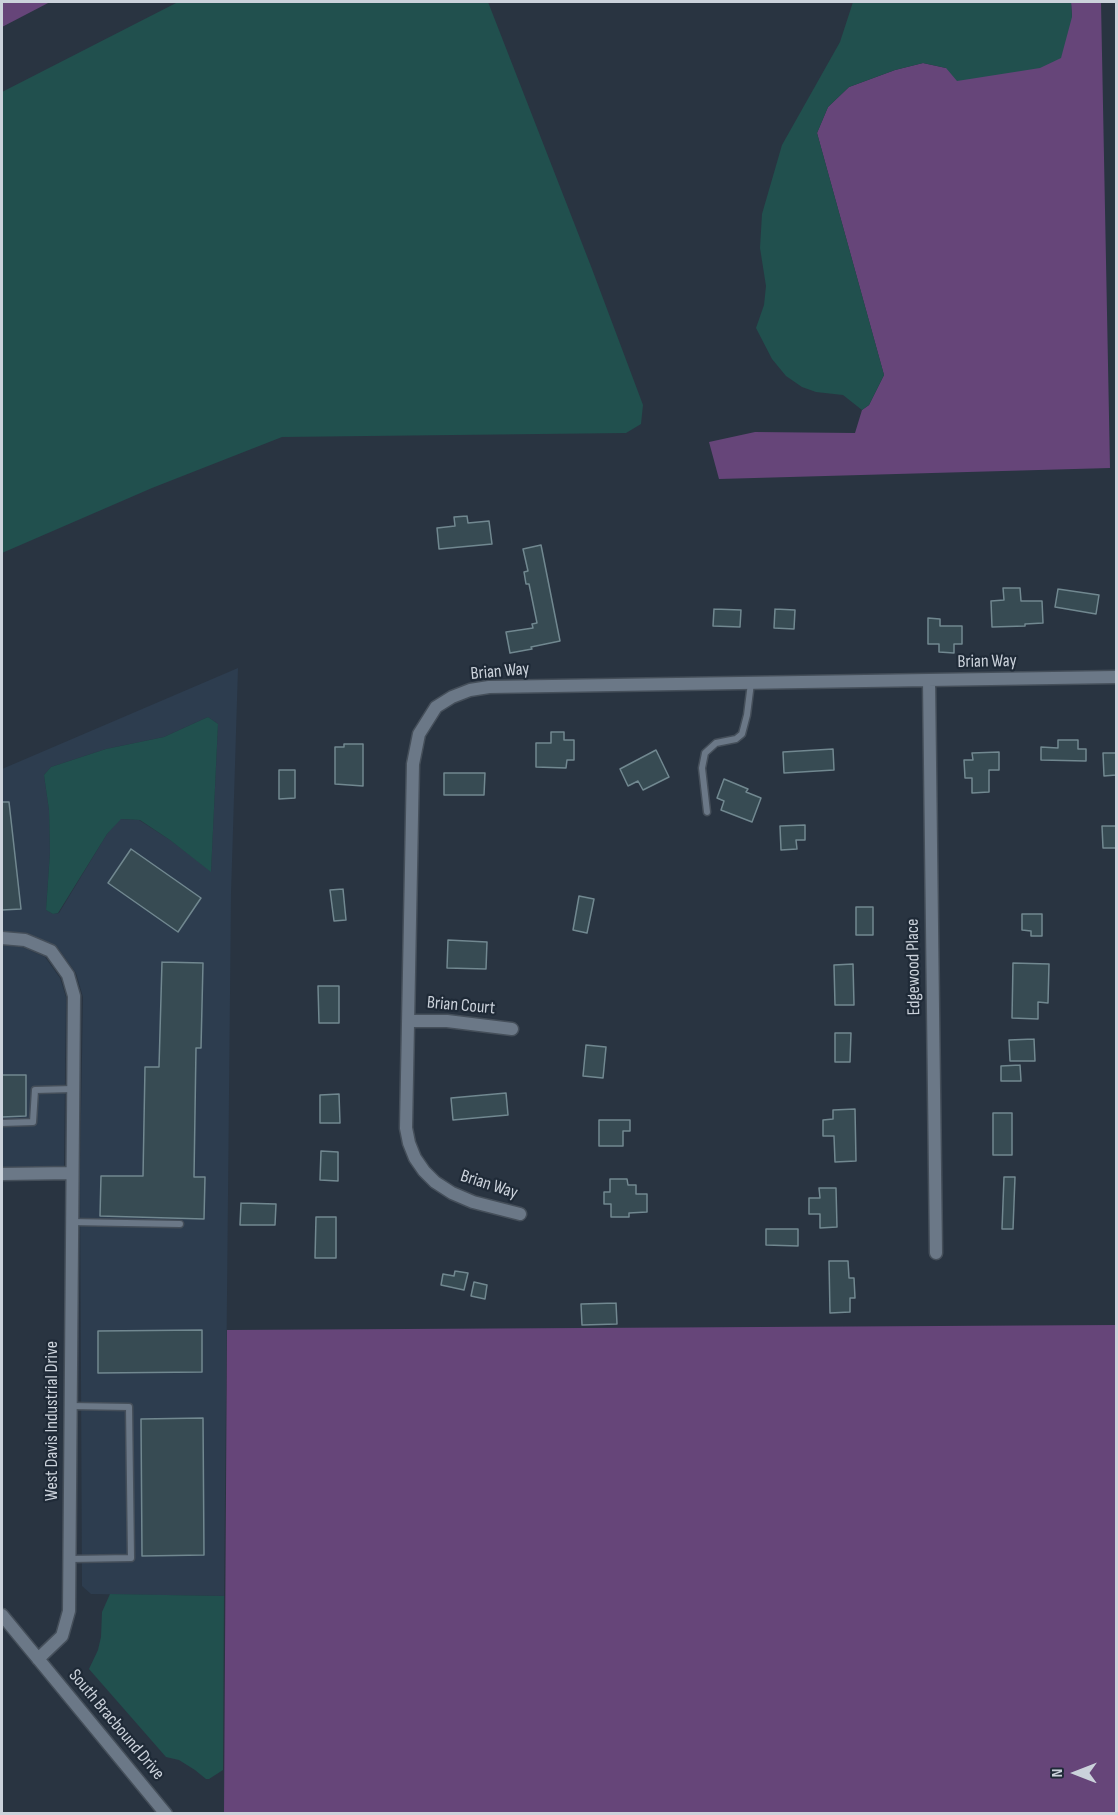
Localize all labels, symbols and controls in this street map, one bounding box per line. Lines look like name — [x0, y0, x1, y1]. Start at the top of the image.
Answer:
street label: Brian Way — [957, 651, 1017, 673]
street label: Brian Way — [470, 659, 530, 685]
street label: Edgewood Place — [902, 918, 926, 1016]
street label: Brian Court — [426, 992, 496, 1020]
street label: Brian Way — [458, 1166, 520, 1204]
street label: West Davis Industrial Drive — [41, 1341, 63, 1501]
street label: South Bracbound Drive — [63, 1665, 169, 1785]
north arrow — [1046, 1743, 1106, 1803]
text: N — [1048, 1769, 1067, 1777]

